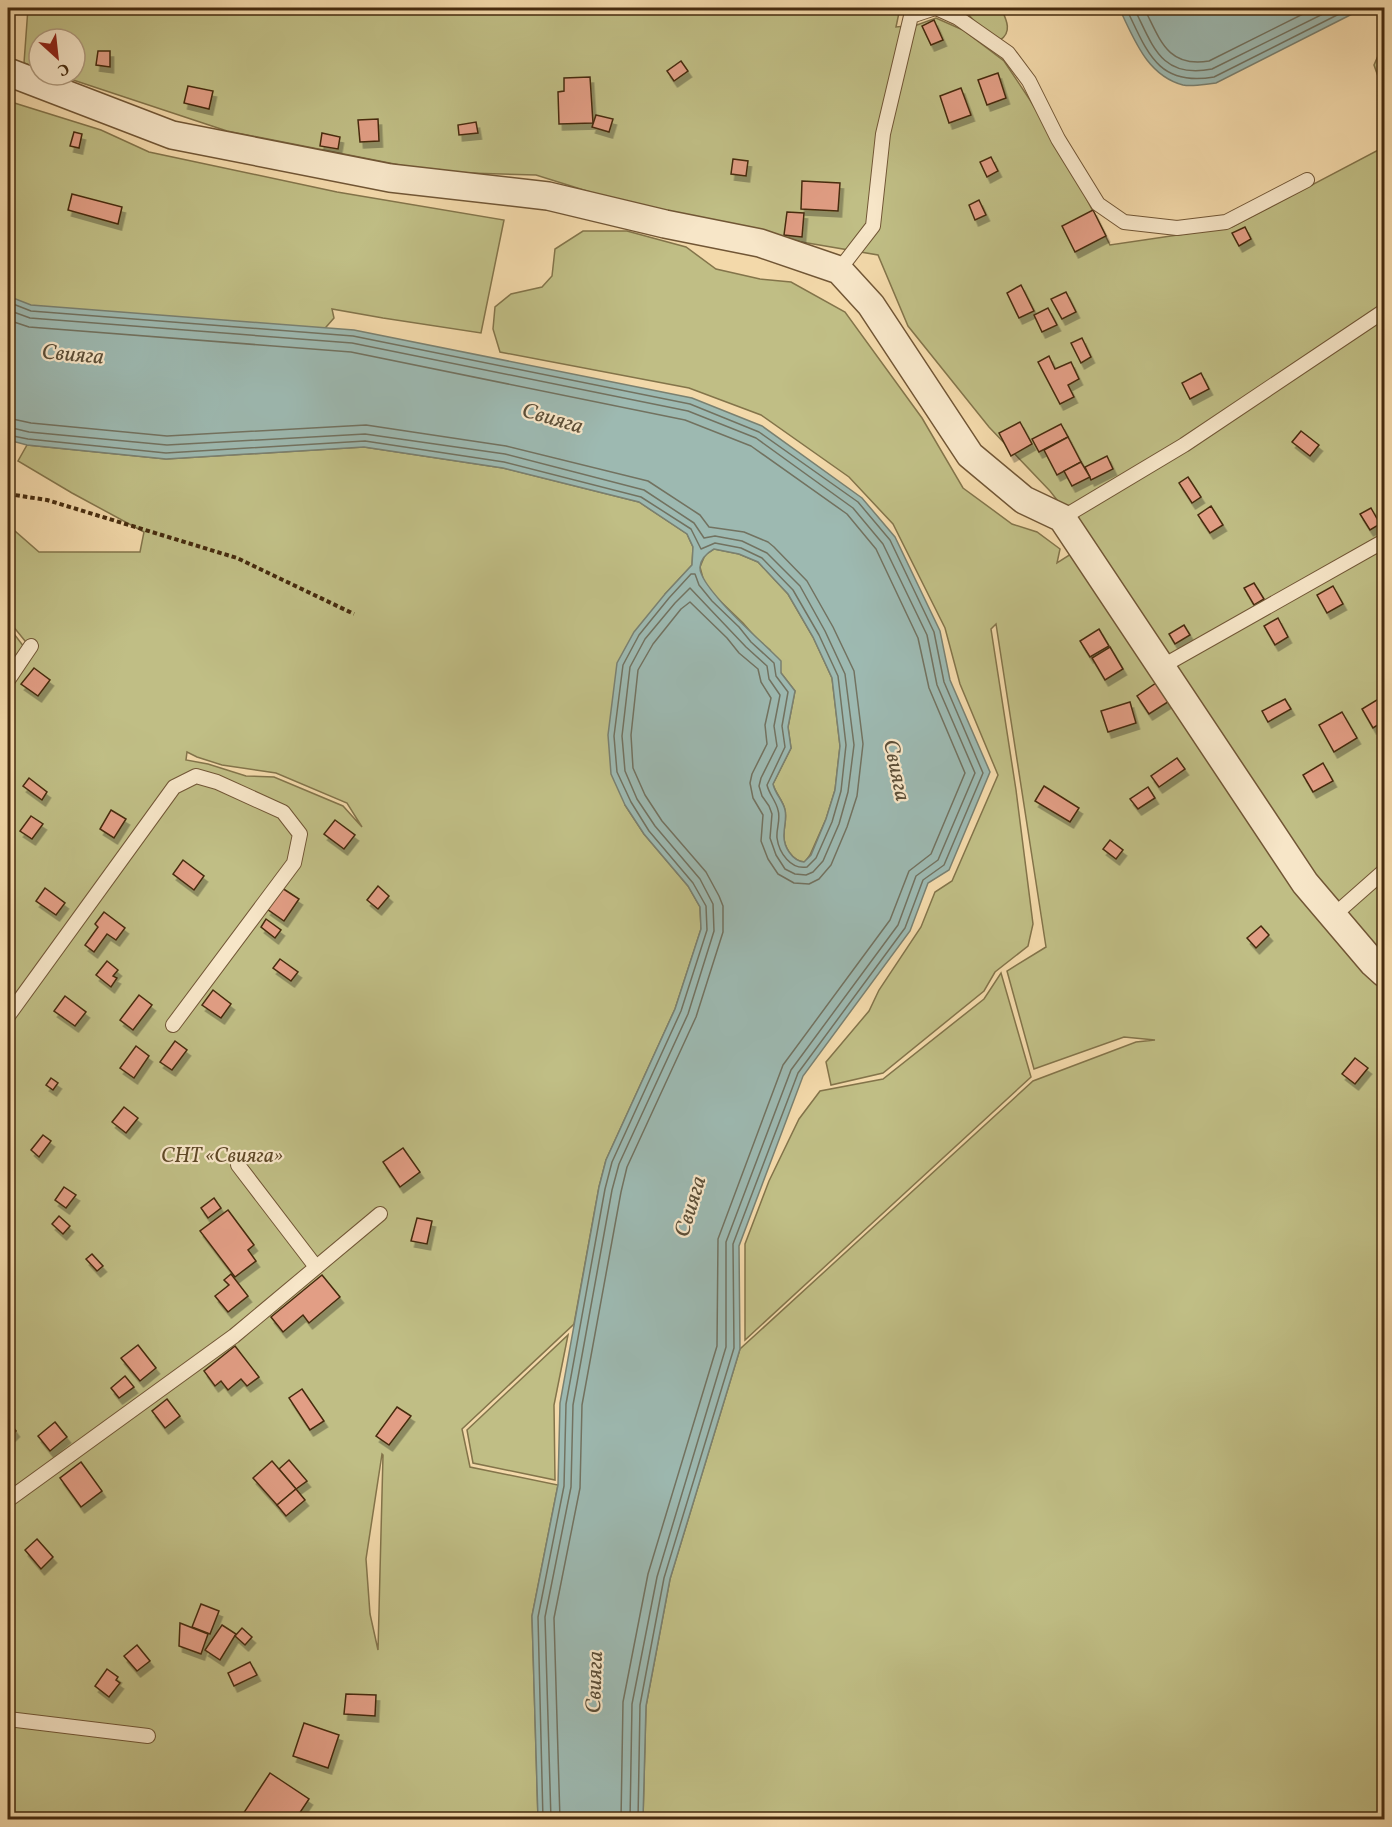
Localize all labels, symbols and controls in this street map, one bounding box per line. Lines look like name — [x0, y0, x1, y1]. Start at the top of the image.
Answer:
north arrow — [27, 27, 87, 87]
text: С — [53, 56, 72, 81]
water label: Свияга — [40, 337, 105, 374]
water label: Свияга — [518, 396, 587, 443]
water label: Свияга — [874, 737, 917, 804]
park label: СНТ «Свияга» — [161, 1142, 283, 1171]
water label: Свияга — [667, 1172, 715, 1241]
water label: Свияга — [579, 1650, 612, 1714]

